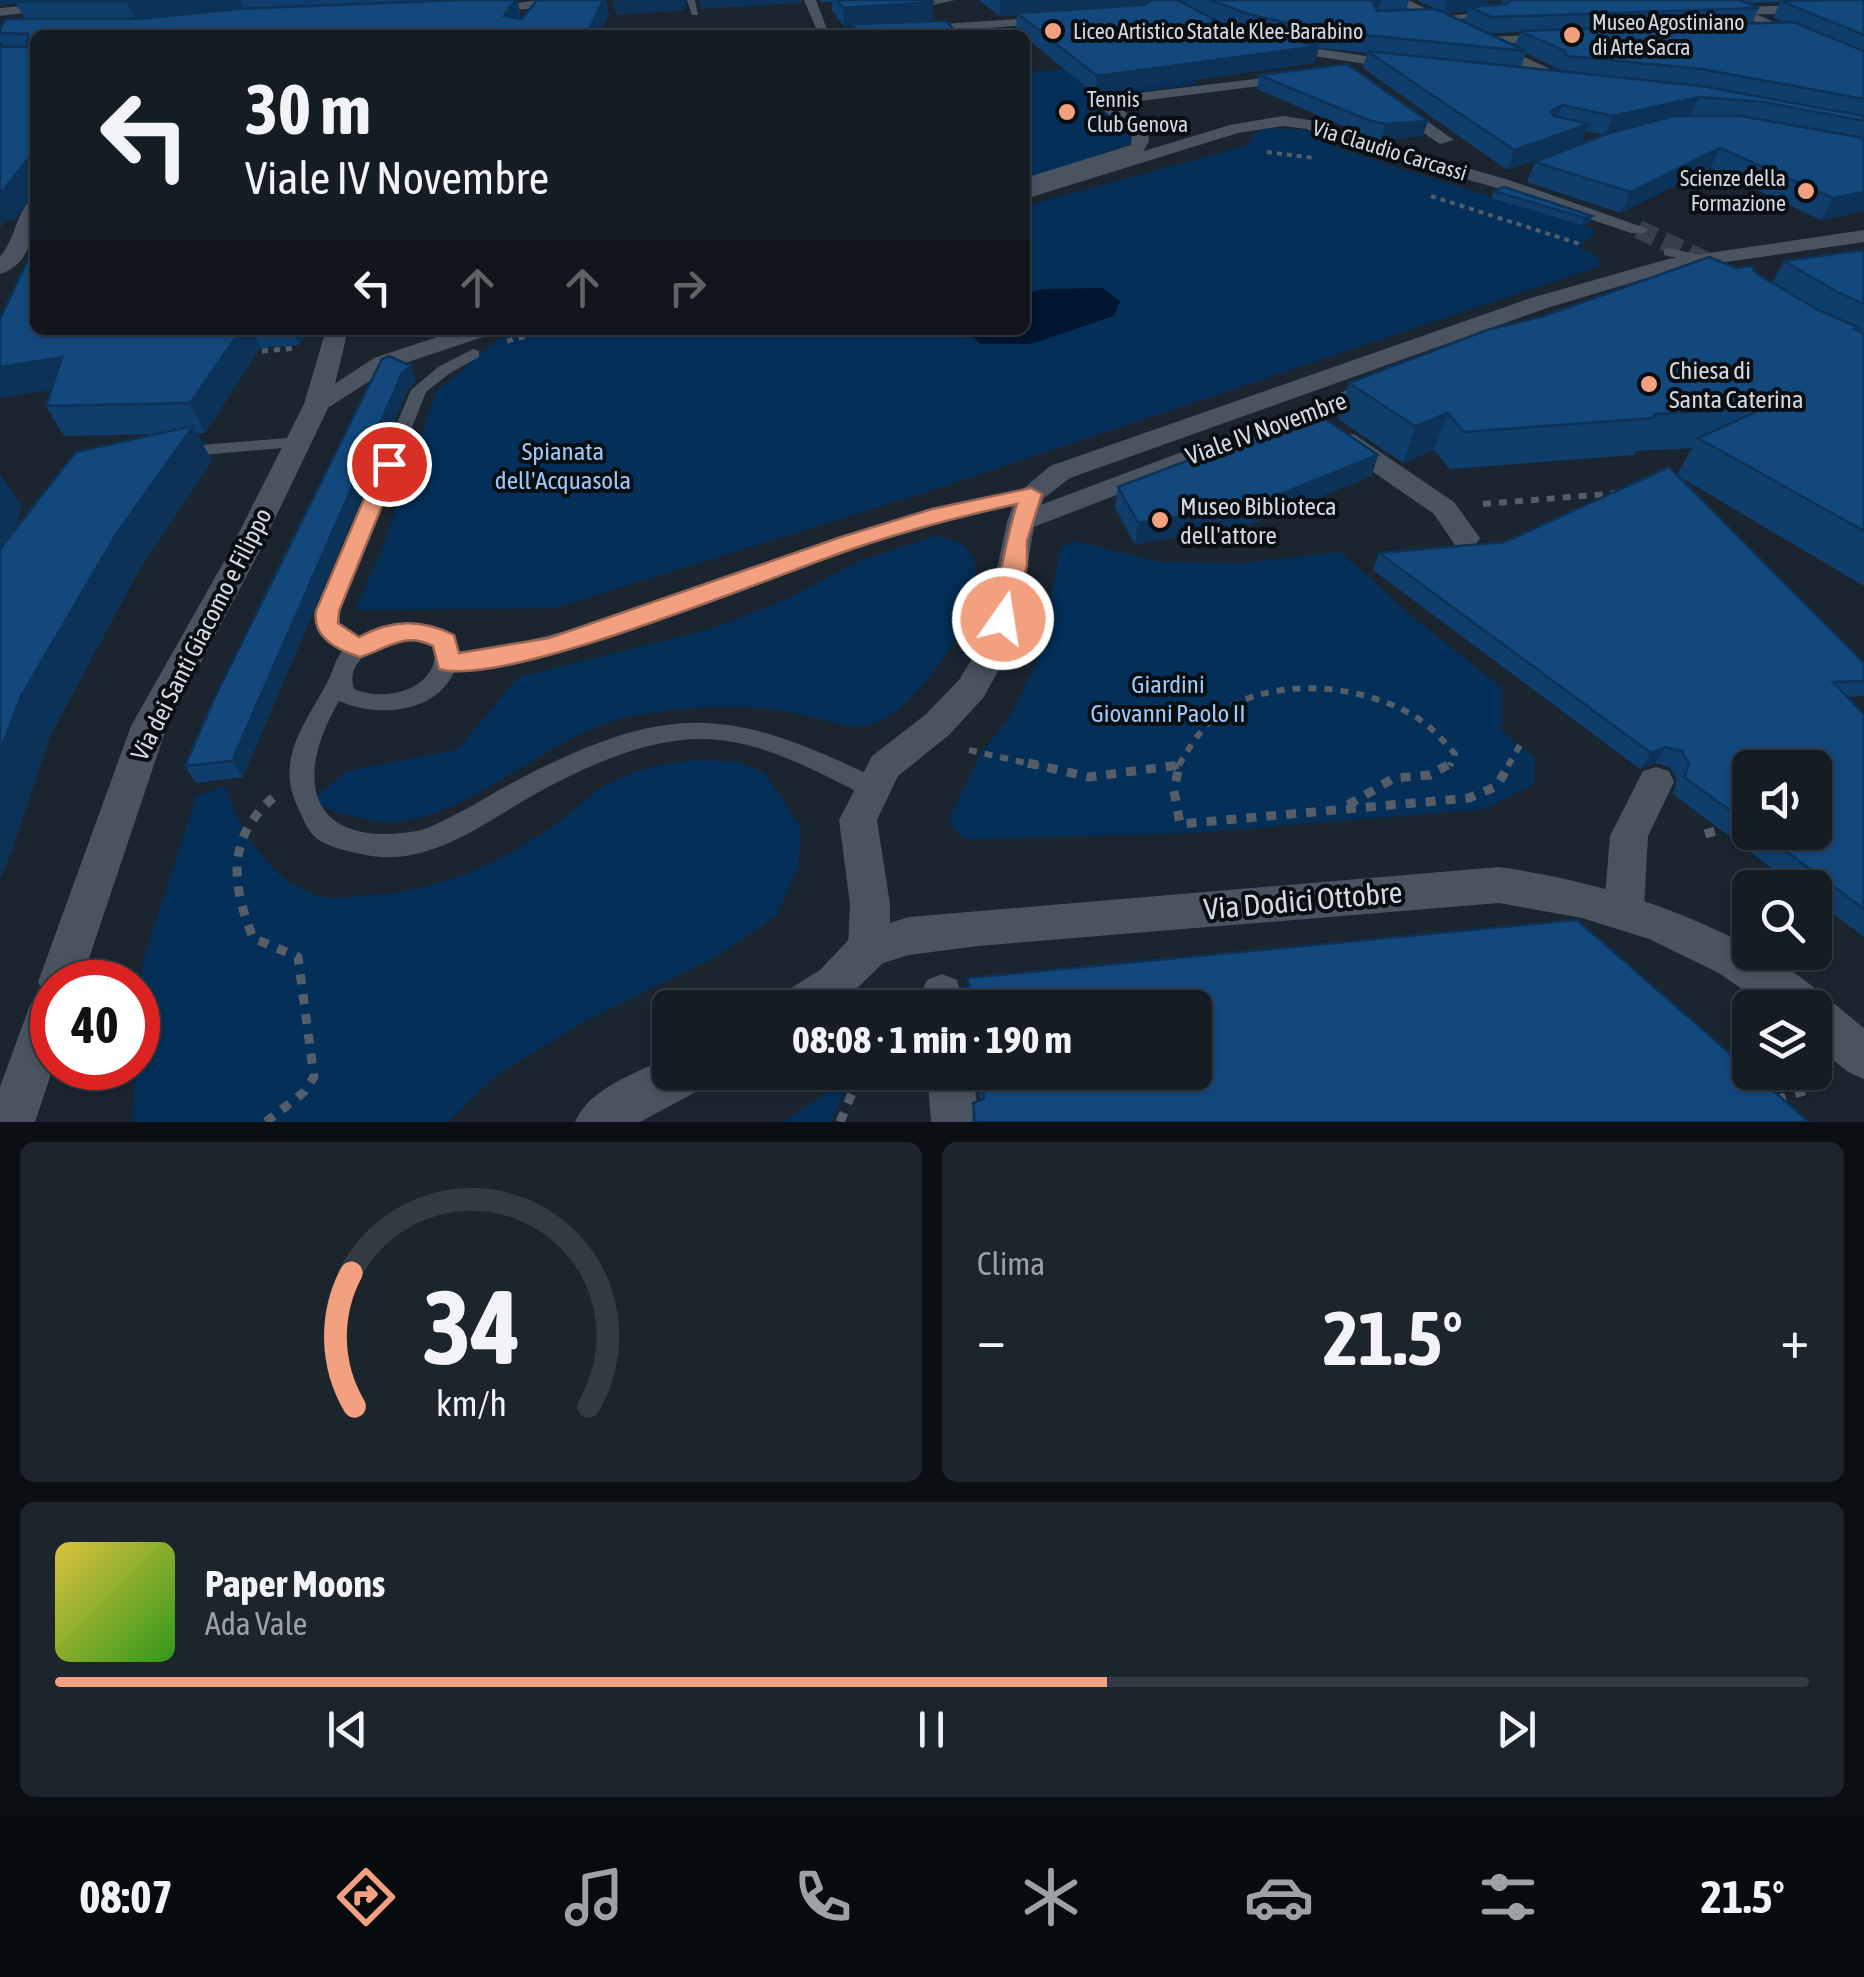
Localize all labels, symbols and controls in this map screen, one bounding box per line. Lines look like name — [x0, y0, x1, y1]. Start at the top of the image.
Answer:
place label: Museo Agostiniano di Arte Sacra — [1592, 9, 1745, 60]
place label: Liceo Artistico Statale Klee-Barabino — [1073, 18, 1363, 44]
marker: Liceo Artistico Statale Klee-Barabino — [1042, 20, 1064, 42]
marker: Museo Agostiniano di Arte Sacra — [1561, 24, 1583, 46]
text: 30 m — [245, 69, 371, 149]
icon: left — [80, 70, 210, 200]
place label: Tennis Club Genova — [1087, 86, 1188, 137]
marker: Tennis Club Genova — [1056, 101, 1078, 123]
street label: Via Claudio Carcassi — [1310, 114, 1470, 186]
text: Viale IV Novembre — [245, 152, 549, 204]
place label: Scienze della Formazione — [1680, 165, 1786, 216]
marker: Scienze della Formazione — [1795, 180, 1817, 202]
icon: left — [345, 260, 400, 315]
icon: ahead — [450, 260, 505, 315]
icon: ahead — [555, 260, 610, 315]
icon: right — [660, 260, 715, 315]
place label: Chiesa di Santa Caterina — [1669, 356, 1804, 413]
marker: Chiesa di Santa Caterina — [1638, 373, 1660, 395]
street label: Viale IV Novembre — [1182, 386, 1350, 470]
pin — [347, 422, 432, 507]
icon: arrive — [362, 437, 417, 492]
park label: Spianata dell'Acquasola — [495, 437, 631, 494]
place label: Museo Biblioteca dell'attore — [1180, 492, 1337, 549]
street label: Via dei Santi Giacomo e Filippo — [125, 503, 277, 765]
marker: Museo Biblioteca dell'attore — [1149, 509, 1171, 531]
position arrow — [951, 567, 1055, 671]
park label: Giardini Giovanni Paolo II — [1090, 670, 1246, 727]
map controls — [1732, 750, 1832, 1090]
button: sound — [1732, 750, 1832, 850]
button: search — [1732, 870, 1832, 970]
street label: Via Dodici Ottobre — [1202, 874, 1404, 926]
speed limit sign: 40 — [30, 960, 160, 1090]
button: layers — [1732, 990, 1832, 1090]
text: 08:08 · 1 min · 190 m — [792, 1018, 1072, 1061]
text: Clima — [977, 1245, 1045, 1282]
text: 34 — [422, 1267, 520, 1386]
text: 21.5° — [1323, 1295, 1463, 1381]
text: − — [977, 1307, 1006, 1370]
text: + — [1780, 1307, 1809, 1370]
text: km/h — [436, 1383, 506, 1424]
text: Paper Moons — [205, 1562, 385, 1605]
text: Ada Vale — [205, 1605, 307, 1642]
icon: previous — [320, 1702, 375, 1757]
icon: pause — [904, 1702, 959, 1757]
icon: next — [1489, 1702, 1544, 1757]
icon: directions — [331, 1862, 401, 1932]
icon: music — [559, 1862, 629, 1932]
icon: phone — [788, 1862, 858, 1932]
icon: climate — [1016, 1862, 1086, 1932]
icon: car — [1244, 1862, 1314, 1932]
icon: filters — [1473, 1862, 1543, 1932]
text: 08:07 — [79, 1871, 173, 1923]
text: 21.5° — [1701, 1871, 1785, 1923]

